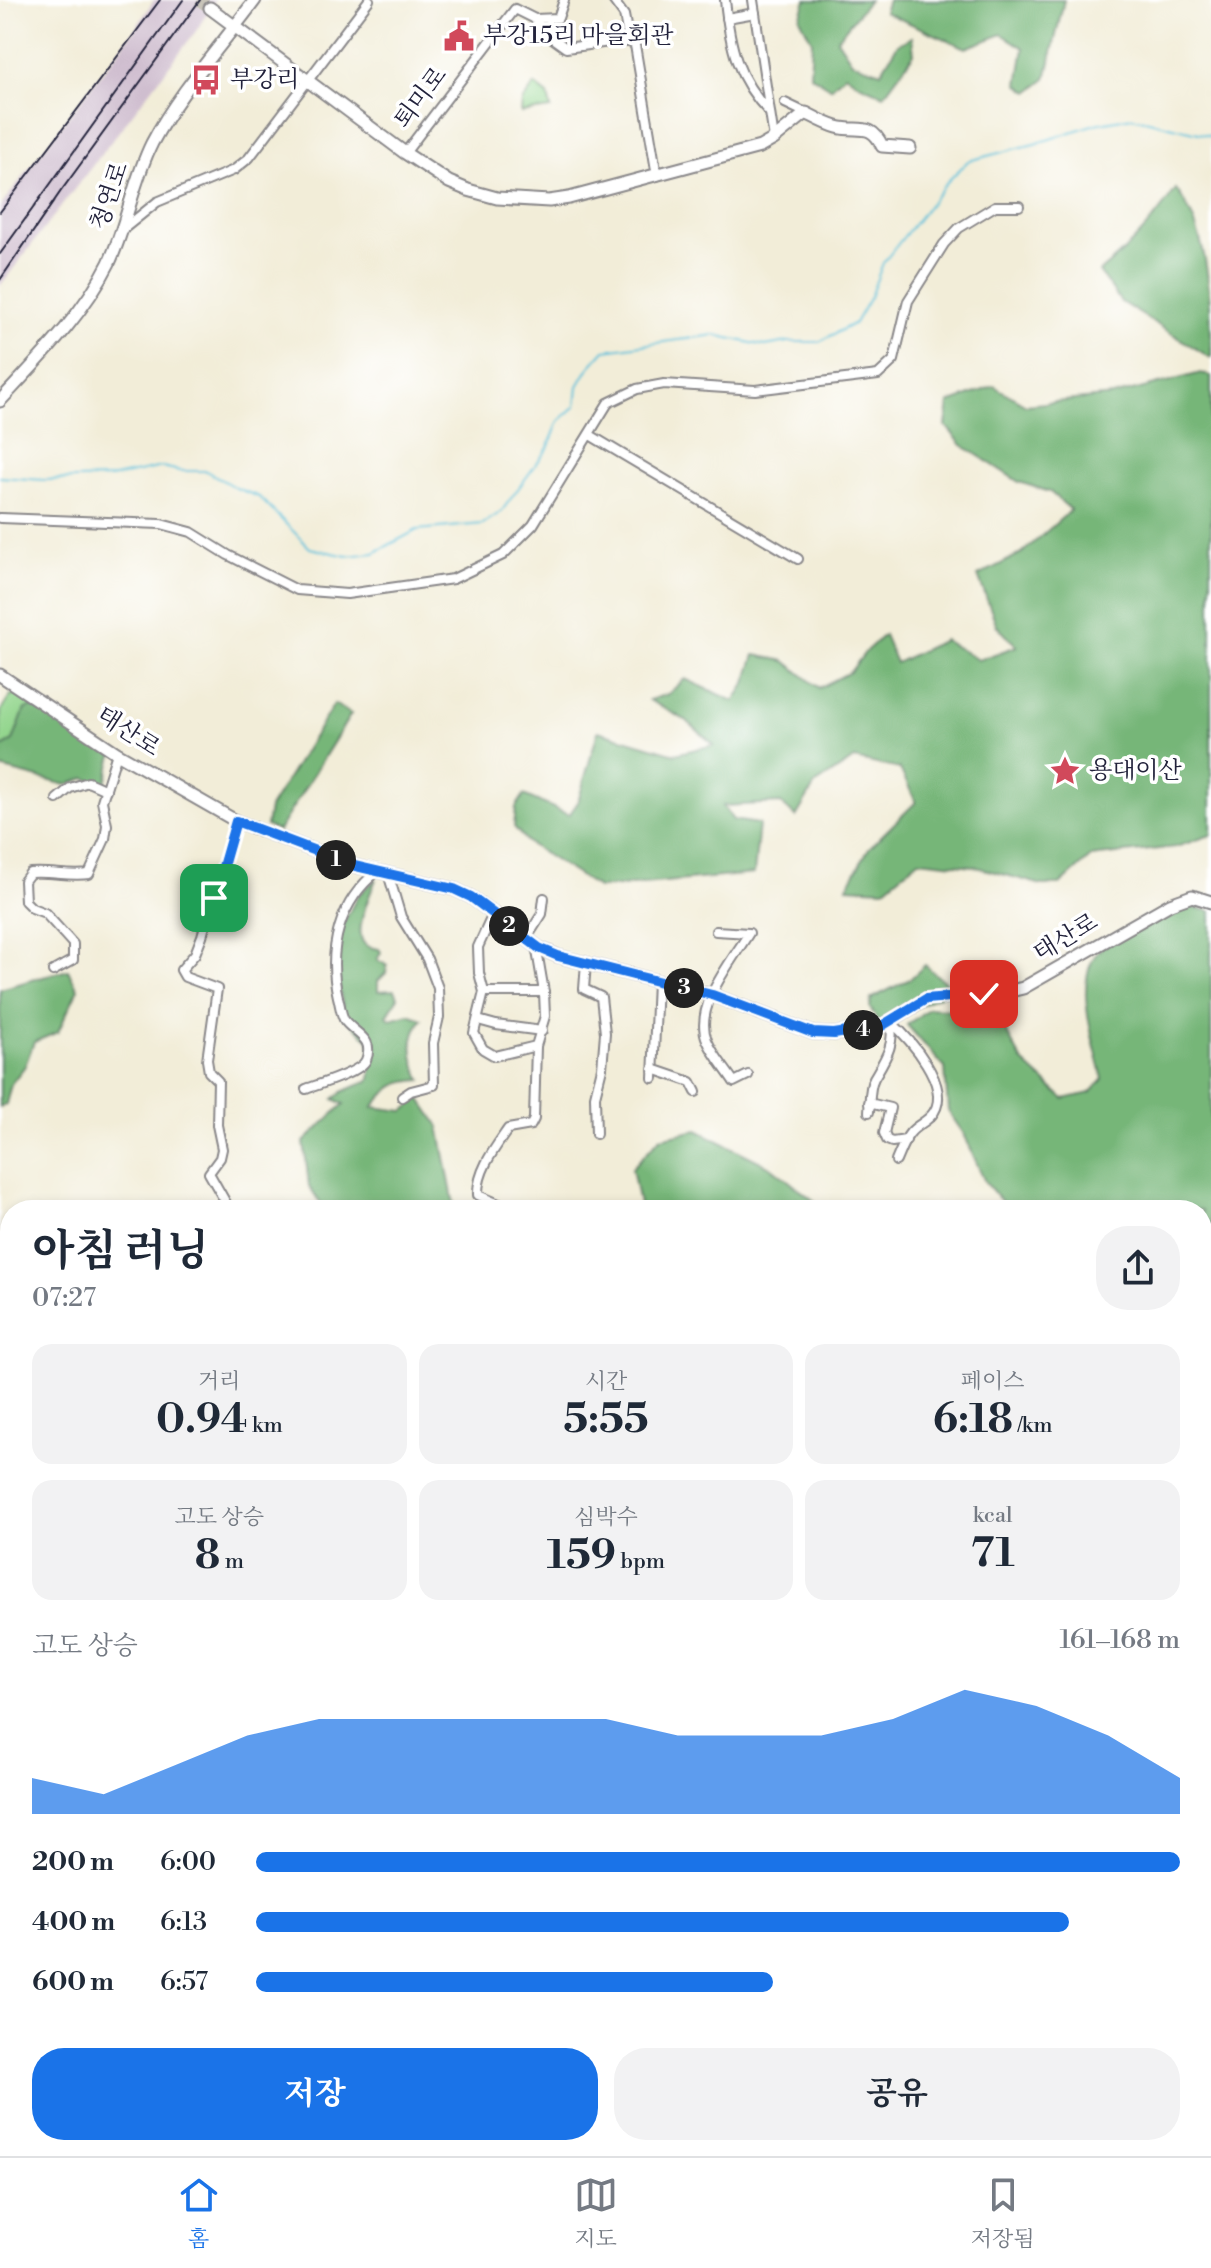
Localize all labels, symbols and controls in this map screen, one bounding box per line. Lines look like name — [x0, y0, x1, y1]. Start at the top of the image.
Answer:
public building icon: 부강15리 마을회관 — [442, 19, 476, 53]
place label: 부강15리 마을회관 — [483, 21, 674, 51]
street label: 퇴미로 — [388, 61, 454, 135]
bus stop icon: 부강리 — [189, 63, 223, 97]
place label: 부강리 — [230, 65, 300, 95]
street label: 청연로 — [84, 158, 136, 234]
street label: 태산로 — [91, 700, 165, 764]
place icon: 용대이산 — [1048, 754, 1082, 788]
place label: 용대이산 — [1089, 756, 1183, 786]
pin: 1 — [316, 840, 356, 880]
text: 1 — [331, 846, 341, 873]
pin — [180, 864, 248, 932]
icon: arrive — [192, 876, 236, 920]
pin: 2 — [489, 906, 529, 946]
street label: 태산로 — [1028, 907, 1104, 969]
text: 2 — [502, 912, 516, 939]
pin — [950, 960, 1018, 1028]
pin: 3 — [664, 968, 704, 1008]
icon: check — [962, 972, 1006, 1016]
text: 3 — [677, 974, 691, 1001]
pin: 4 — [843, 1010, 883, 1050]
text: 4 — [856, 1016, 870, 1043]
text: 아침 러닝 — [32, 1224, 209, 1279]
button: share — [1096, 1226, 1180, 1310]
text: 07:27 — [32, 1282, 96, 1314]
text: 거리 — [198, 1368, 241, 1395]
text: 시간 — [585, 1368, 627, 1395]
text: 페이스 — [961, 1368, 1025, 1395]
text: 0.94 — [156, 1395, 247, 1445]
text: 5:55 — [563, 1395, 649, 1445]
text: 6:18 — [933, 1395, 1013, 1445]
text: km — [247, 1412, 283, 1439]
text: /km — [1013, 1412, 1052, 1439]
text: kcal — [973, 1502, 1013, 1529]
text: 고도 상승 — [175, 1504, 264, 1531]
text: 심박수 — [574, 1504, 638, 1531]
text: 71 — [971, 1529, 1015, 1579]
text: 8 — [195, 1531, 220, 1581]
text: 159 — [547, 1531, 616, 1581]
text: m — [220, 1548, 244, 1575]
text: bpm — [616, 1548, 665, 1575]
text: 161–168 m — [1059, 1624, 1180, 1656]
text: 고도 상승 — [32, 1630, 138, 1662]
text: 200 m — [32, 1846, 114, 1878]
text: 6:00 — [160, 1846, 216, 1878]
text: 400 m — [32, 1906, 115, 1938]
text: 6:13 — [160, 1906, 207, 1938]
text: 600 m — [32, 1966, 114, 1998]
text: 6:57 — [160, 1966, 208, 1998]
button: 저장 — [32, 2048, 598, 2140]
button: 공유 — [614, 2048, 1180, 2140]
tab: 홈 — [177, 2173, 221, 2253]
tab: 지도 — [574, 2173, 618, 2253]
tab: 저장됨 — [971, 2173, 1034, 2253]

